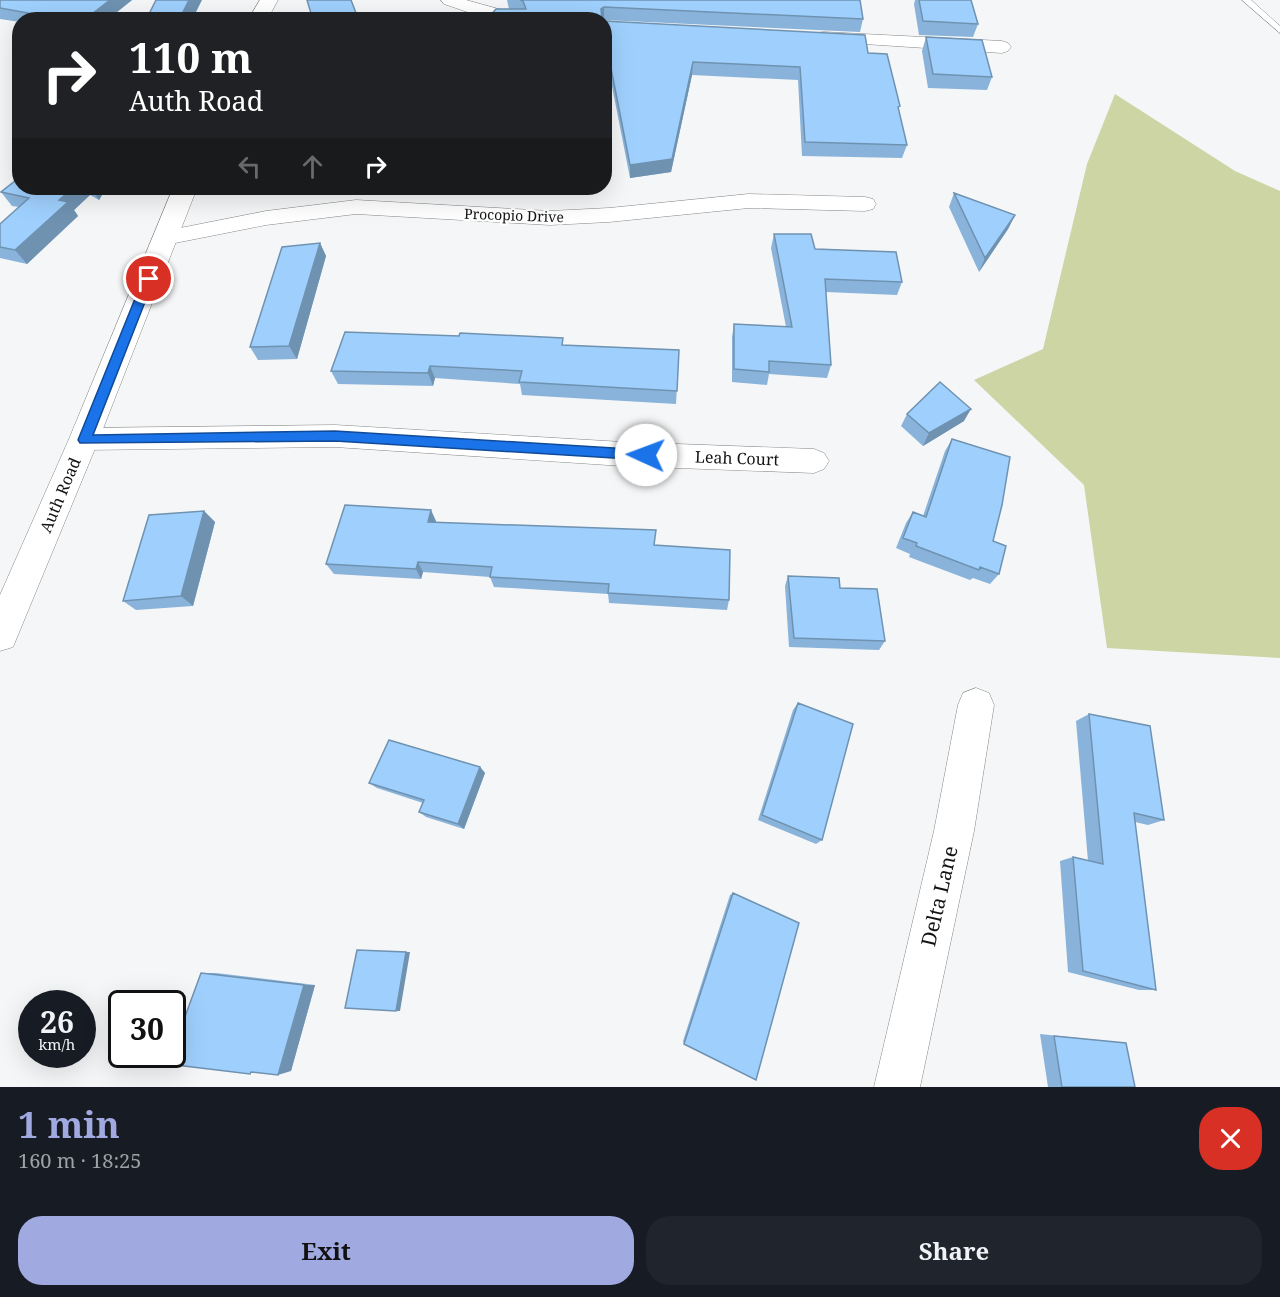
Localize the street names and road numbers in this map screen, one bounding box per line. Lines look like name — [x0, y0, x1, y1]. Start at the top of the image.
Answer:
street label: Procopio Drive — [464, 204, 564, 226]
street label: Leah Court — [695, 446, 780, 470]
street label: Auth Road — [34, 454, 86, 536]
street label: Delta Lane — [914, 843, 964, 949]

